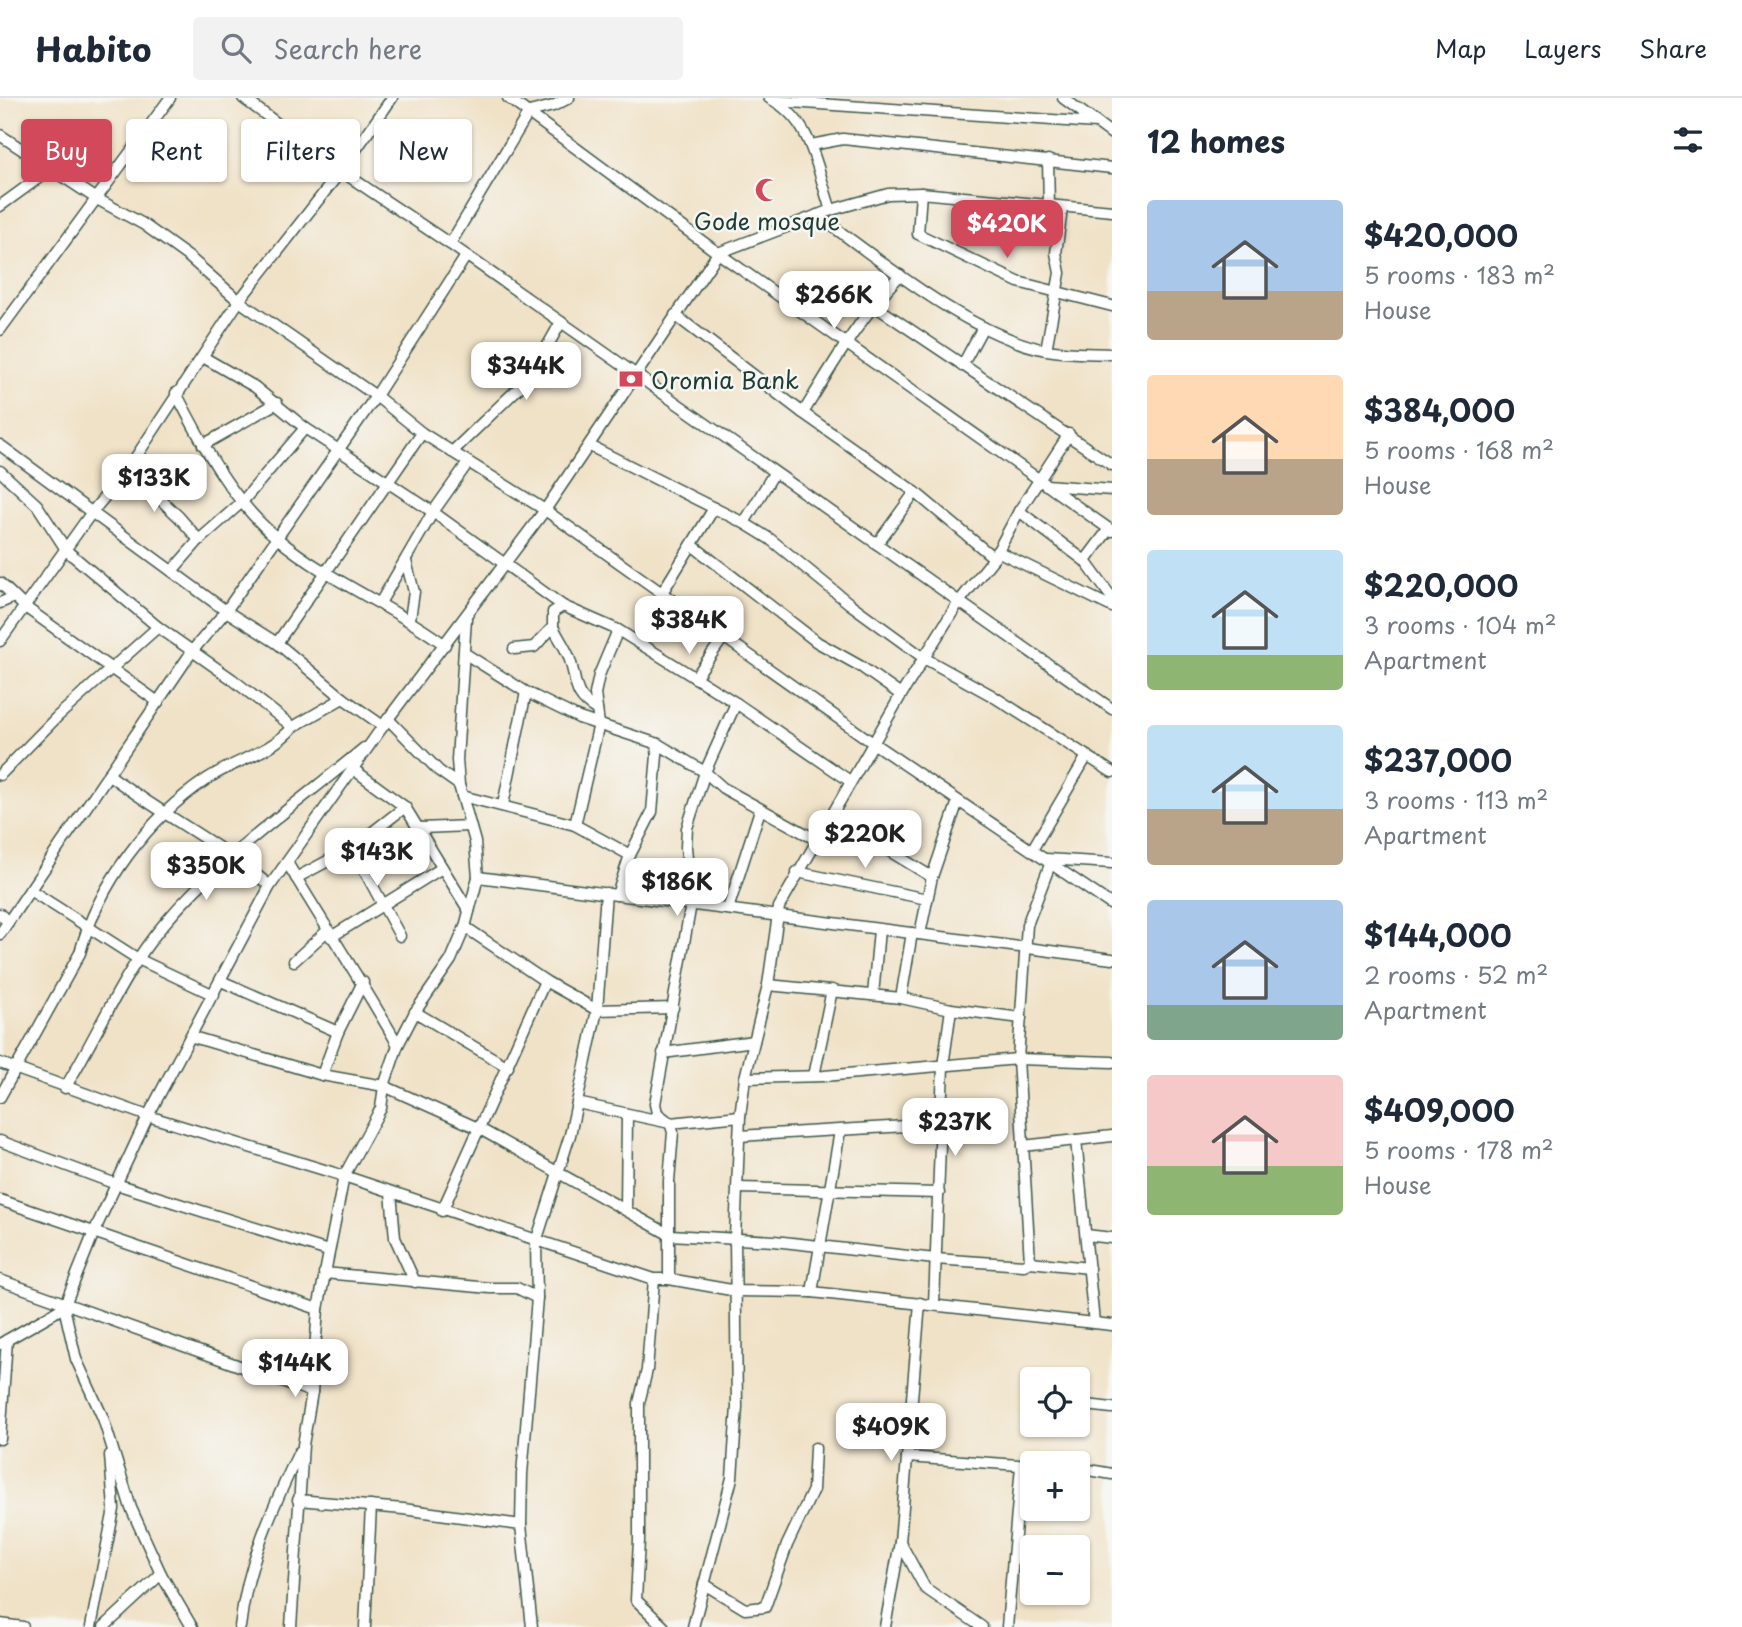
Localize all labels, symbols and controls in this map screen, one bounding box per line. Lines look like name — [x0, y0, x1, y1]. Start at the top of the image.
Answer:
search box — [193, 17, 683, 80]
text: Habito — [35, 23, 151, 73]
icon: search — [217, 29, 255, 67]
text: Search here — [273, 29, 422, 68]
text: Map — [1435, 30, 1486, 66]
text: Layers — [1524, 30, 1601, 66]
text: Share — [1639, 30, 1707, 66]
text: 12 homes — [1147, 118, 1285, 163]
chip: Buy — [21, 119, 112, 182]
chip: Rent — [126, 119, 227, 182]
chip: Filters — [241, 119, 360, 182]
chip: New — [374, 119, 472, 182]
icon: filters — [1669, 121, 1707, 159]
mosque icon: Gode mosque — [753, 176, 781, 204]
pin: $420K — [958, 200, 1056, 260]
place label: Gode mosque — [694, 203, 840, 238]
text: $420K — [967, 205, 1047, 240]
text: $420,000 — [1364, 212, 1518, 257]
icon: home — [1203, 228, 1287, 312]
text: 5 rooms · 183 m² — [1364, 257, 1555, 292]
pin: $266K — [785, 272, 883, 331]
text: $266K — [795, 276, 873, 311]
text: House — [1364, 292, 1431, 327]
pin: $344K — [477, 342, 575, 402]
text: $344K — [487, 347, 565, 382]
place label: Oromia Bank — [651, 362, 799, 397]
bank icon: Oromia Bank — [617, 365, 645, 393]
text: $384,000 — [1364, 387, 1515, 432]
icon: home — [1203, 403, 1287, 487]
text: 5 rooms · 168 m² — [1364, 432, 1554, 467]
pin: $133K — [105, 454, 203, 514]
text: $133K — [118, 459, 190, 494]
text: House — [1364, 467, 1431, 502]
text: $220,000 — [1364, 562, 1518, 607]
icon: home — [1203, 578, 1287, 662]
pin: $384K — [640, 596, 738, 656]
text: $384K — [651, 601, 727, 636]
text: 3 rooms · 104 m² — [1364, 607, 1557, 642]
text: Apartment — [1364, 642, 1487, 677]
text: $237,000 — [1364, 737, 1512, 782]
icon: home — [1203, 753, 1287, 837]
text: 3 rooms · 113 m² — [1364, 782, 1548, 817]
pin: $220K — [816, 810, 914, 870]
text: $220K — [825, 815, 905, 850]
text: Apartment — [1364, 817, 1487, 852]
pin: $143K — [328, 828, 426, 888]
text: $143K — [341, 833, 413, 868]
pin: $350K — [157, 842, 255, 902]
text: $350K — [167, 847, 245, 882]
pin: $186K — [628, 858, 726, 918]
text: $186K — [641, 863, 713, 898]
text: $144,000 — [1364, 912, 1512, 957]
icon: home — [1203, 928, 1287, 1012]
text: 2 rooms · 52 m² — [1364, 957, 1548, 992]
text: Apartment — [1364, 992, 1487, 1027]
text: $409,000 — [1364, 1087, 1515, 1132]
pin: $237K — [906, 1098, 1004, 1158]
text: $237K — [918, 1103, 992, 1138]
icon: home — [1203, 1103, 1287, 1187]
text: 5 rooms · 178 m² — [1364, 1132, 1554, 1167]
text: House — [1364, 1167, 1431, 1202]
pin: $144K — [246, 1340, 344, 1399]
text: $144K — [258, 1344, 332, 1379]
map controls — [1020, 1367, 1090, 1605]
button: locate — [1020, 1367, 1090, 1437]
pin: $409K — [842, 1404, 940, 1463]
text: $409K — [852, 1408, 930, 1443]
button: + — [1020, 1451, 1090, 1521]
button: − — [1020, 1535, 1090, 1605]

